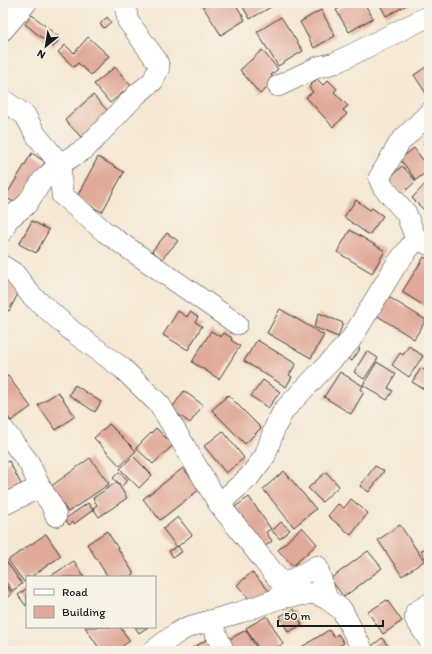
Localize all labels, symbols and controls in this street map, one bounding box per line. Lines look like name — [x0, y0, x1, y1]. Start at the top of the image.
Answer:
north arrow — [26, 26, 66, 66]
text: N — [35, 47, 48, 62]
legend — [26, 576, 156, 628]
text: Road — [62, 585, 88, 599]
scale bar — [278, 602, 383, 628]
text: Building — [62, 605, 106, 619]
text: 50 m — [284, 609, 310, 623]

